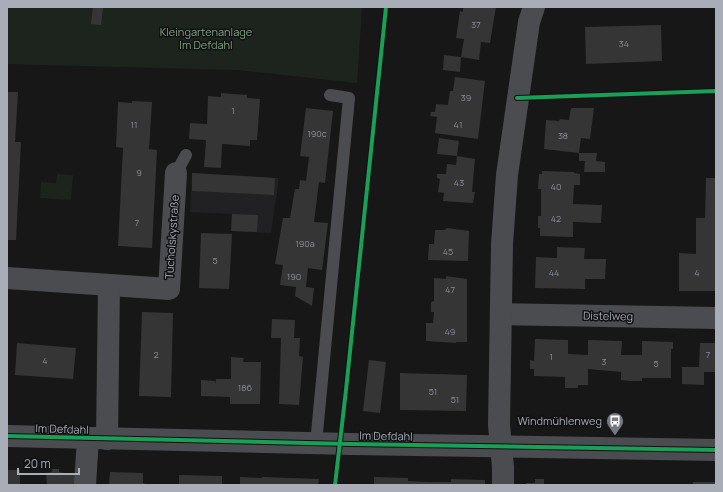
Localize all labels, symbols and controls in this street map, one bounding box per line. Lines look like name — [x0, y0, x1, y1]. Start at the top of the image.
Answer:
house number: 37 — [471, 18, 481, 31]
park label: Kleingartenanlage Im Defdahl — [160, 24, 253, 52]
house number: 34 — [619, 37, 629, 50]
house number: 39 — [461, 91, 471, 104]
house number: 1 — [231, 104, 235, 117]
house number: 11 — [130, 118, 138, 131]
house number: 41 — [454, 118, 462, 131]
house number: 190c — [307, 127, 327, 140]
house number: 38 — [558, 129, 568, 142]
house number: 9 — [136, 166, 142, 179]
house number: 43 — [454, 176, 464, 189]
house number: 40 — [551, 180, 561, 193]
street label: Tucholskystraße — [161, 194, 182, 280]
house number: 42 — [551, 212, 561, 225]
house number: 7 — [135, 216, 140, 229]
house number: 190a — [295, 237, 315, 250]
house number: 45 — [443, 245, 453, 258]
house number: 5 — [212, 254, 218, 267]
house number: 44 — [549, 266, 559, 279]
house number: 4 — [694, 266, 700, 279]
house number: 190 — [287, 270, 301, 283]
house number: 47 — [445, 283, 455, 296]
street label: Distelweg — [583, 308, 633, 323]
house number: 49 — [445, 325, 455, 338]
house number: 2 — [153, 348, 159, 361]
house number: 7 — [706, 348, 711, 361]
house number: 1 — [549, 350, 553, 363]
house number: 4 — [42, 354, 48, 367]
house number: 3 — [602, 355, 607, 368]
house number: 5 — [653, 357, 659, 370]
house number: 186 — [238, 381, 253, 394]
house number: 51 — [429, 385, 437, 398]
house number: 51 — [451, 393, 459, 406]
bus stop icon: Windmühlenweg — [605, 411, 625, 436]
place label: Windmühlenweg — [517, 413, 602, 428]
street label: Im Defdahl — [35, 420, 89, 437]
street label: Im Defdahl — [359, 428, 413, 443]
scale bar — [18, 450, 79, 476]
text: 20 m — [24, 455, 51, 472]

